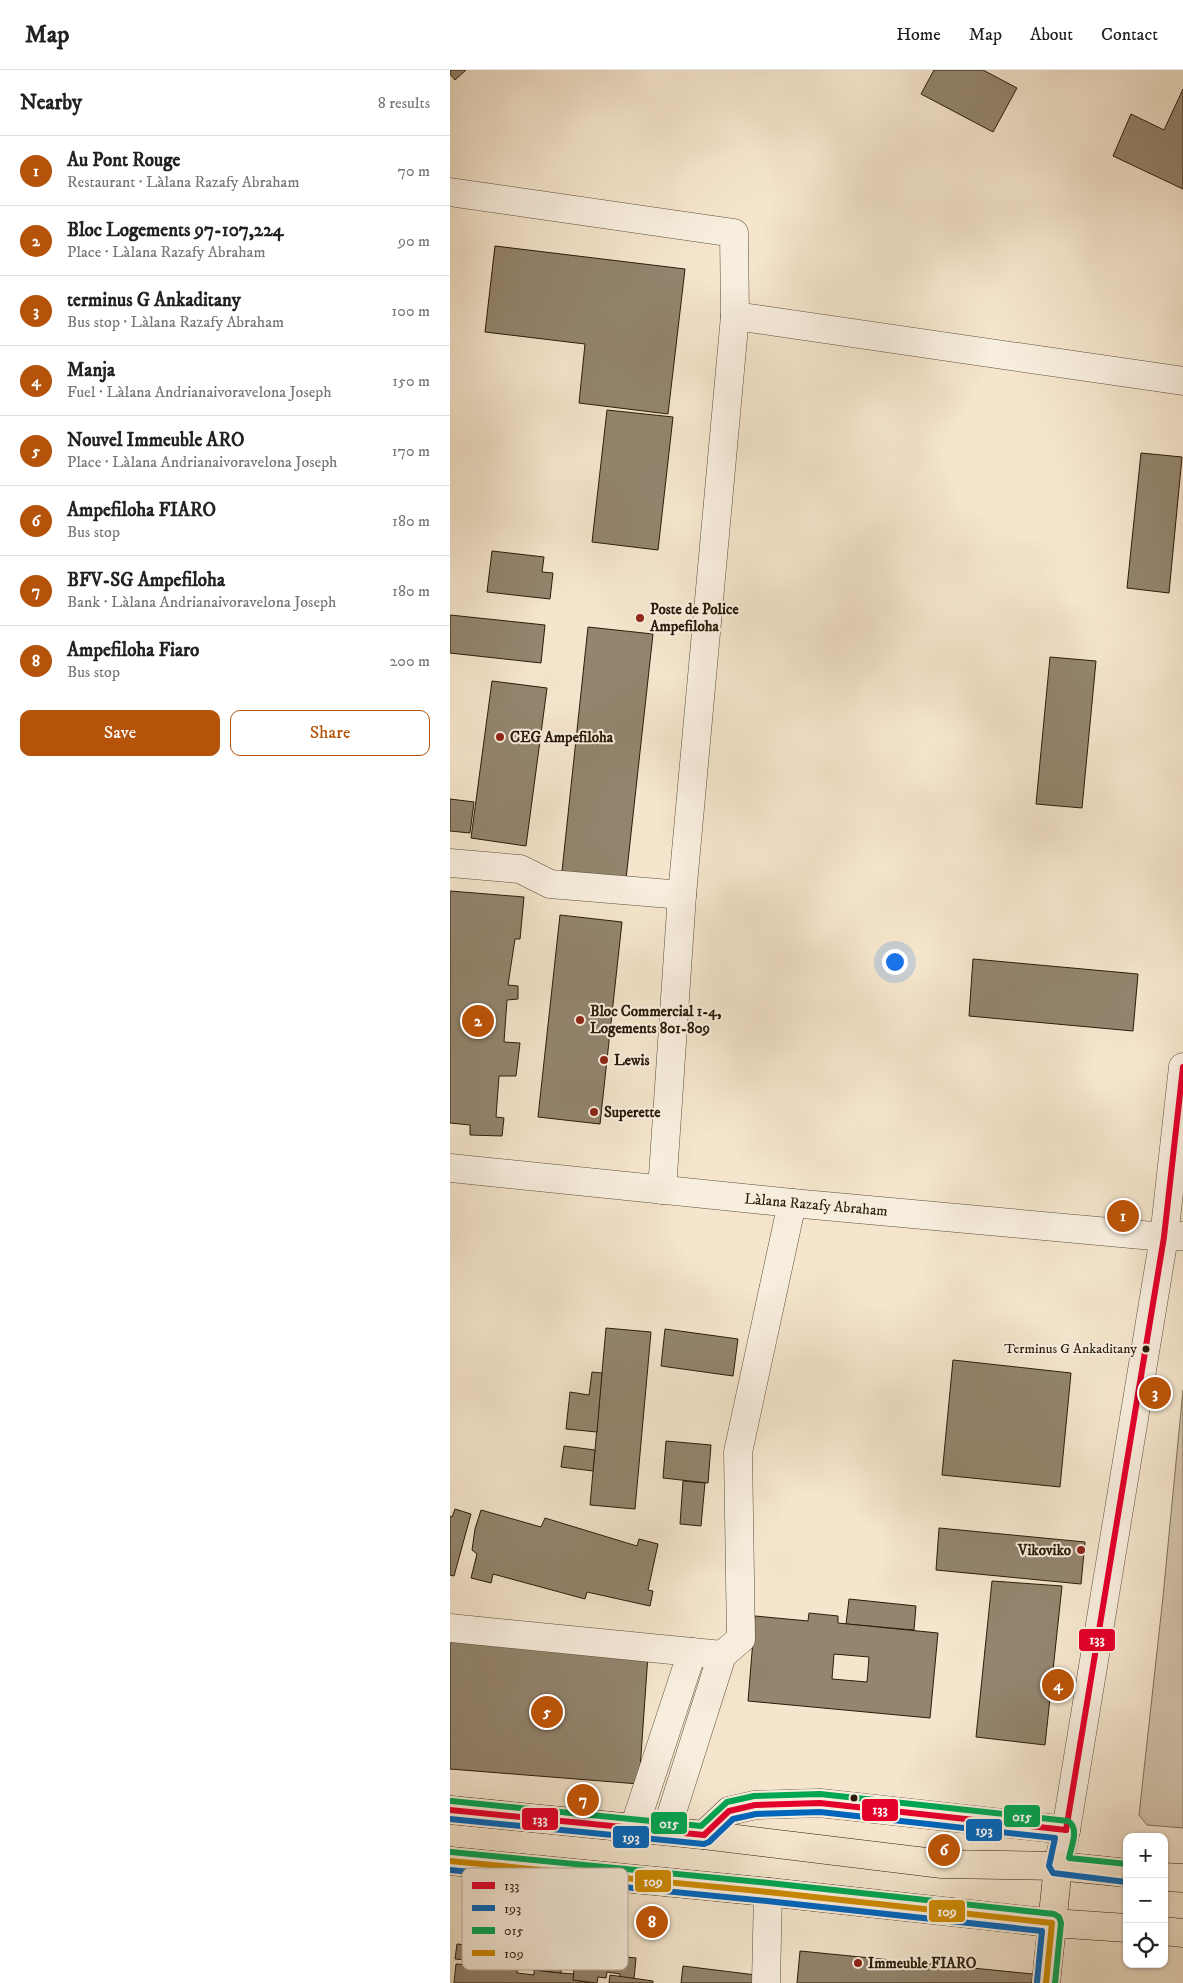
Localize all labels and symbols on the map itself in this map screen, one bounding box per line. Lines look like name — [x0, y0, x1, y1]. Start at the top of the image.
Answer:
place label: Poste de Police Ampefiloha — [649, 600, 739, 636]
marker: Poste de Police Ampefiloha — [634, 612, 646, 624]
place label: CEG Ampefiloha — [510, 728, 614, 747]
marker: CEG Ampefiloha — [494, 731, 506, 743]
your location — [882, 949, 908, 975]
pin: 2 — [462, 1002, 494, 1040]
place label: Bloc Commercial 1-4, Logements 801-809 — [590, 1002, 721, 1038]
marker: Bloc Commercial 1-4, Logements 801-809 — [574, 1014, 586, 1026]
place label: Lewis — [614, 1051, 649, 1070]
marker: Lewis — [598, 1054, 610, 1066]
place label: Superette — [604, 1103, 661, 1122]
marker: Superette — [588, 1106, 600, 1118]
street label: Làlana Razafy Abraham — [744, 1189, 888, 1221]
pin: 1 — [1107, 1197, 1139, 1235]
place label: Terminus G Ankaditany — [1004, 1340, 1137, 1358]
marker: Terminus G Ankaditany — [1141, 1344, 1151, 1354]
pin: 3 — [1139, 1374, 1171, 1412]
place label: Vikoviko — [1017, 1541, 1072, 1560]
marker: Vikoviko — [1075, 1544, 1087, 1556]
line badge: 133 — [1078, 1628, 1116, 1652]
text: 133 — [1089, 1631, 1105, 1649]
pin: 4 — [1042, 1666, 1074, 1704]
pin: 5 — [531, 1693, 563, 1731]
pin: 7 — [567, 1781, 599, 1819]
unlabelled marker — [849, 1793, 859, 1803]
line badge: 133 — [861, 1798, 899, 1822]
text: 133 — [872, 1801, 888, 1819]
line badge: 015 — [1003, 1804, 1041, 1828]
line badge: 133 — [521, 1807, 559, 1831]
text: 015 — [1012, 1808, 1032, 1826]
text: 133 — [532, 1811, 548, 1829]
line badge: 015 — [650, 1811, 688, 1835]
text: 015 — [659, 1815, 679, 1833]
line badge: 193 — [965, 1818, 1003, 1842]
text: 193 — [975, 1822, 993, 1840]
line badge: 193 — [612, 1825, 650, 1849]
text: 193 — [622, 1829, 640, 1847]
pin: 6 — [928, 1831, 960, 1869]
legend — [462, 1868, 628, 1970]
line badge: 109 — [634, 1869, 672, 1893]
text: 109 — [643, 1873, 663, 1891]
text: 133 — [504, 1877, 520, 1895]
line badge: 109 — [928, 1899, 966, 1923]
text: 193 — [504, 1900, 521, 1918]
pin: 8 — [636, 1903, 668, 1941]
text: 109 — [937, 1903, 957, 1921]
text: 015 — [504, 1922, 524, 1940]
text: 109 — [504, 1945, 524, 1963]
place label: Immeuble FIARO — [868, 1954, 977, 1973]
marker: Immeuble FIARO — [852, 1957, 864, 1969]

